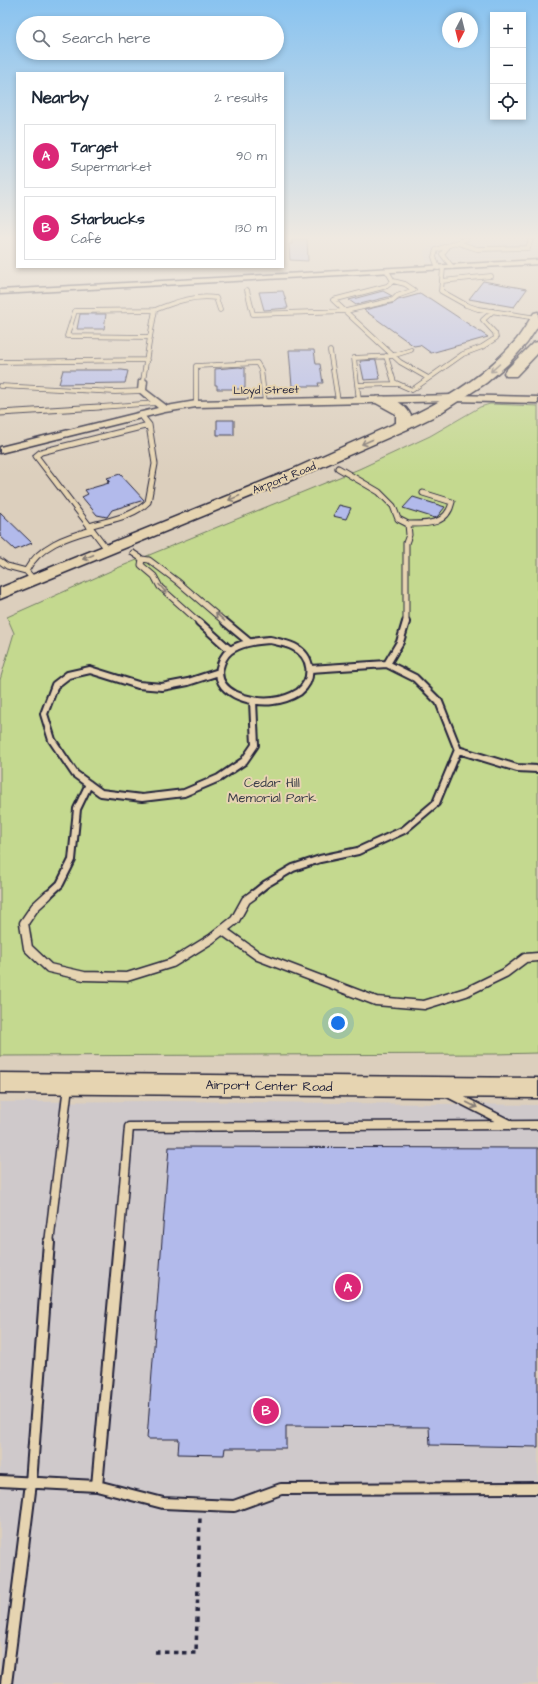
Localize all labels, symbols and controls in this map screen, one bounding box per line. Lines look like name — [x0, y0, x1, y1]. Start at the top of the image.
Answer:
north arrow — [442, 12, 478, 48]
map controls — [490, 12, 526, 120]
button: + — [490, 12, 526, 48]
search box — [16, 16, 284, 60]
icon: search — [30, 27, 52, 49]
text: Search here — [62, 28, 151, 49]
button: − — [490, 48, 526, 84]
button: locate — [490, 84, 526, 120]
text: Nearby — [32, 86, 89, 110]
text: 2 results — [214, 89, 268, 107]
text: Target — [71, 137, 118, 158]
text: A — [42, 147, 50, 165]
text: 90 m — [236, 147, 267, 165]
text: Supermarket — [71, 158, 152, 176]
text: Starbucks — [71, 209, 145, 230]
text: B — [41, 219, 51, 237]
text: 130 m — [235, 219, 267, 237]
text: Café — [71, 230, 102, 248]
one-way arrow — [490, 363, 501, 372]
street label: Lloyd Street — [233, 382, 299, 399]
one-way arrow — [362, 439, 374, 446]
street label: Airport Road — [250, 458, 318, 498]
one-way arrow — [229, 494, 241, 502]
one-way arrow — [82, 554, 94, 561]
one-way arrow — [158, 584, 167, 594]
one-way arrow — [214, 612, 225, 621]
park label: Cedar Hill Memorial Park — [228, 774, 316, 807]
your location — [328, 1013, 348, 1033]
street label: Airport Center Road — [205, 1076, 333, 1096]
one-way arrow — [466, 1102, 478, 1110]
pin: A — [335, 1272, 361, 1302]
pin: B — [253, 1396, 279, 1426]

